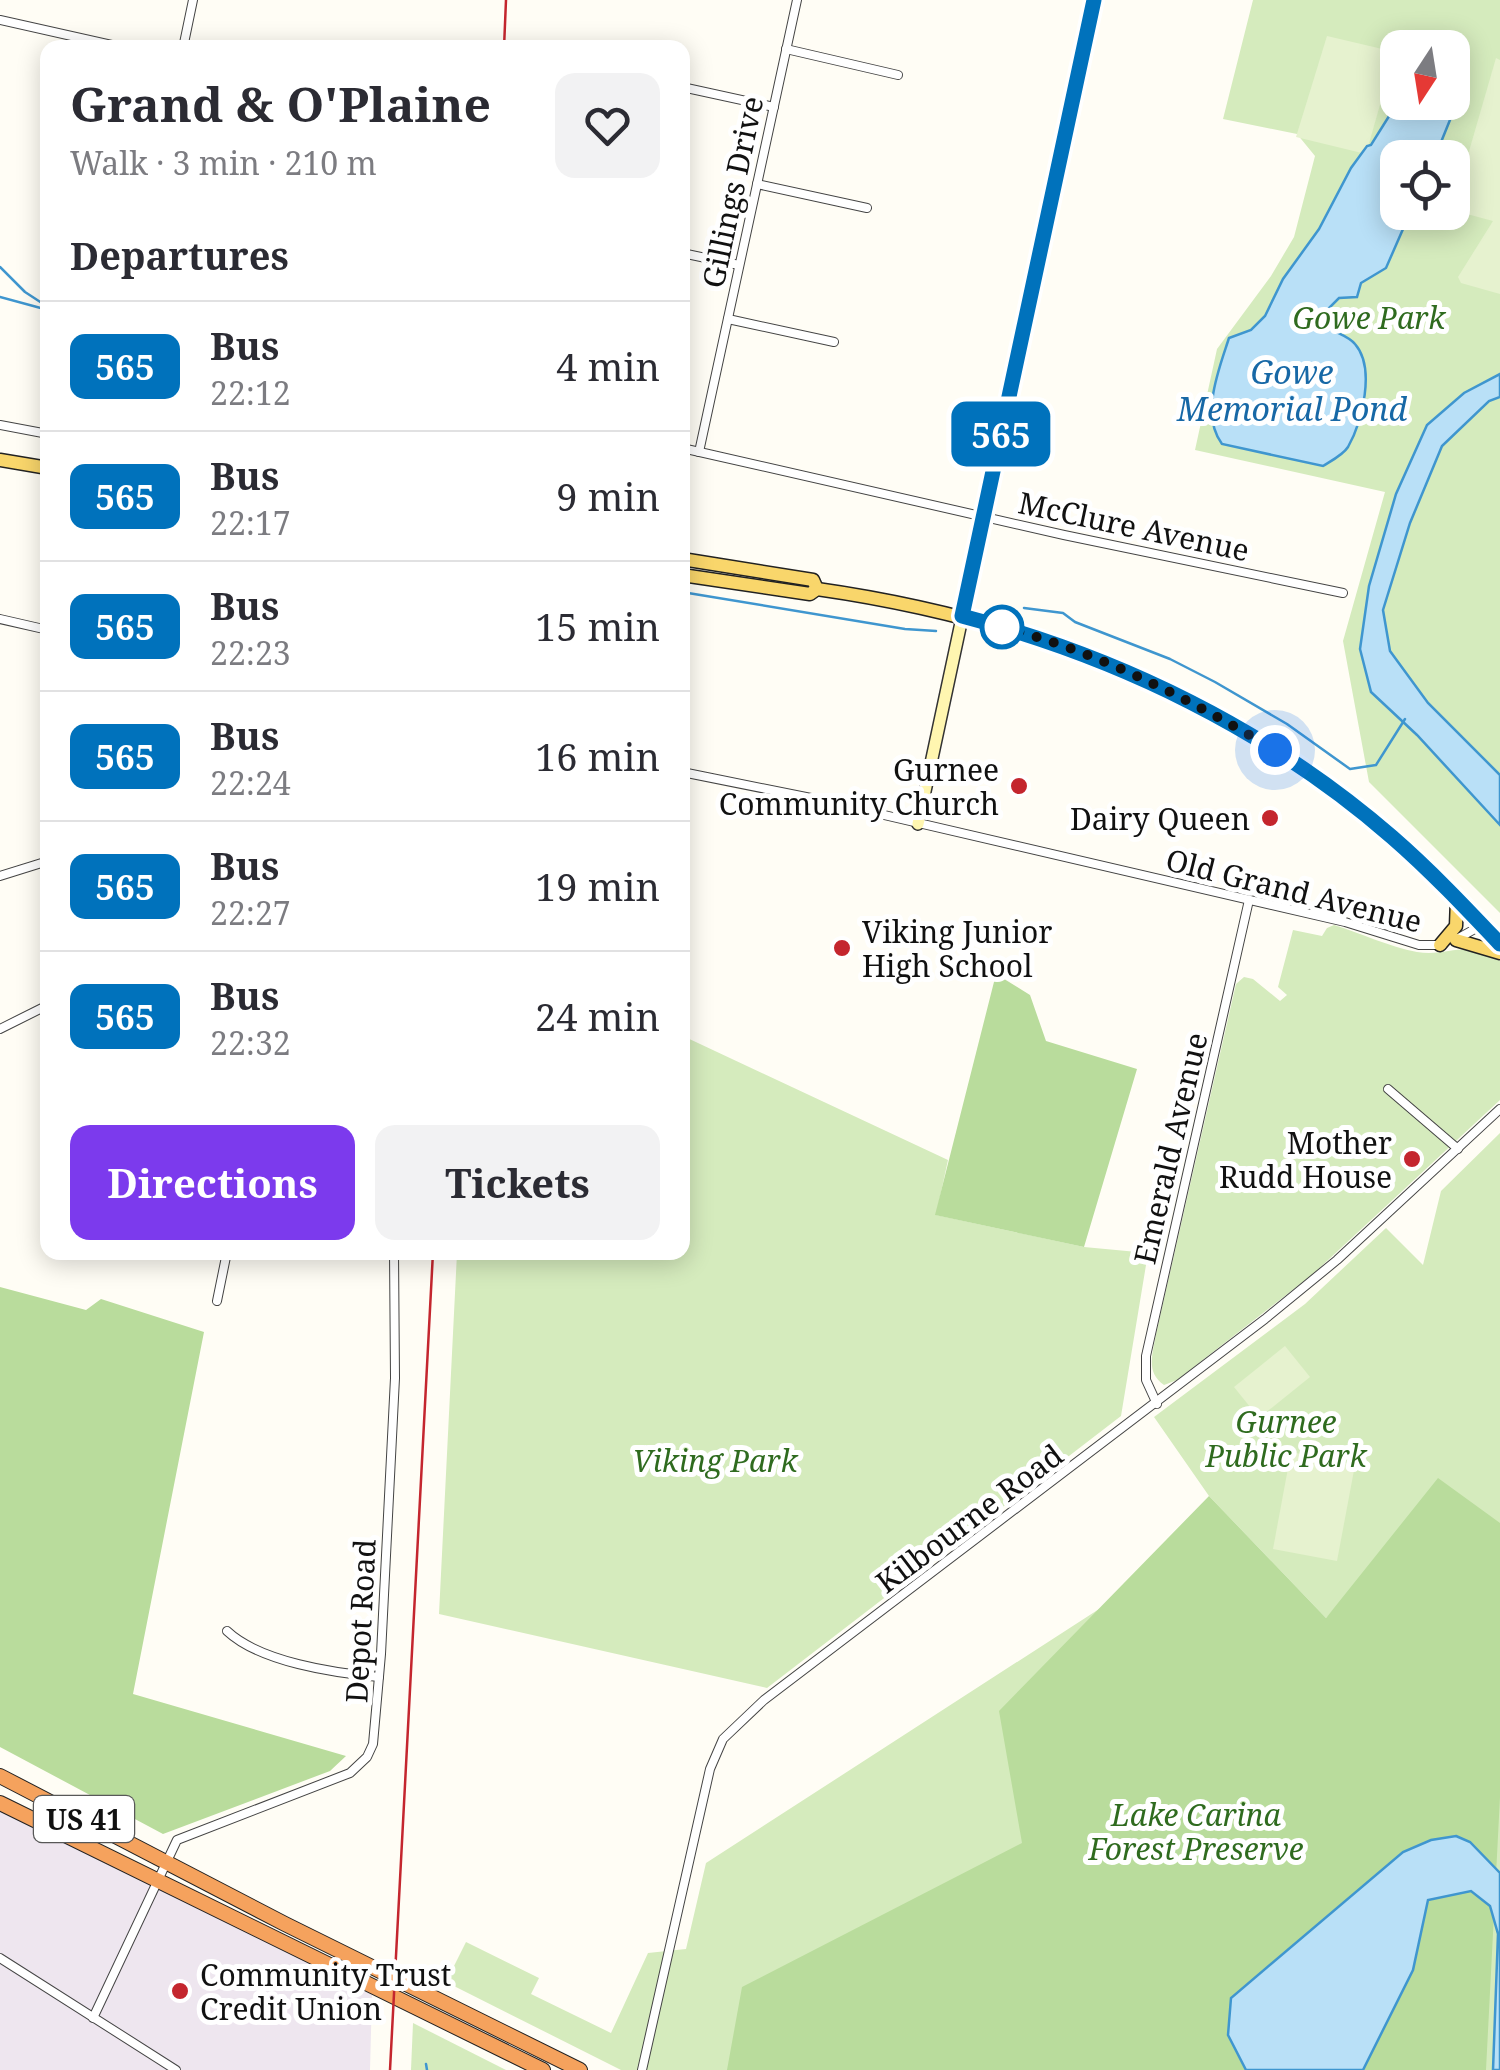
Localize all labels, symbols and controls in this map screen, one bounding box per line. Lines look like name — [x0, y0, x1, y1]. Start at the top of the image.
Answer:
north arrow — [1380, 30, 1470, 120]
map controls — [1380, 30, 1470, 230]
text: Grand & O'Plaine — [70, 71, 491, 136]
button: heart — [555, 73, 660, 178]
street label: Gillings Drive — [692, 92, 772, 292]
button: locate — [1380, 140, 1470, 230]
text: Walk · 3 min · 210 m — [70, 141, 377, 184]
text: Departures — [70, 229, 289, 281]
park label: Gowe Park — [1293, 297, 1446, 338]
text: Bus — [210, 319, 279, 371]
text: 4 min — [556, 340, 660, 392]
text: 565 — [95, 343, 155, 390]
water label: Gowe Memorial Pond — [1176, 350, 1407, 430]
text: 22:12 — [210, 371, 291, 414]
line badge: 565 — [944, 402, 1058, 466]
text: 565 — [971, 411, 1031, 458]
text: Bus — [210, 449, 279, 501]
text: 9 min — [556, 470, 660, 522]
text: 565 — [95, 473, 155, 520]
street label: McClure Avenue — [1015, 482, 1253, 570]
text: 22:17 — [210, 501, 291, 544]
text: Bus — [210, 579, 279, 631]
text: 15 min — [535, 600, 660, 652]
text: 565 — [95, 603, 155, 650]
unlabelled marker — [981, 606, 1023, 648]
text: 22:23 — [210, 631, 291, 674]
text: Bus — [210, 709, 279, 761]
your location — [1250, 725, 1300, 775]
text: 16 min — [535, 730, 660, 782]
text: 565 — [95, 733, 155, 780]
place label: Gurnee Community Church — [719, 749, 999, 824]
text: 22:24 — [210, 761, 291, 804]
marker: Gurnee Community Church — [1008, 775, 1030, 797]
place label: Dairy Queen — [1070, 798, 1250, 839]
marker: Dairy Queen — [1259, 807, 1281, 829]
street label: Old Grand Avenue — [1162, 838, 1426, 942]
text: Bus — [210, 839, 279, 891]
text: 19 min — [535, 860, 660, 912]
text: 565 — [95, 863, 155, 910]
text: 22:27 — [210, 891, 291, 934]
place label: Viking Junior High School — [862, 911, 1052, 986]
marker: Viking Junior High School — [831, 937, 853, 959]
text: Bus — [210, 969, 279, 1021]
text: 24 min — [535, 990, 660, 1042]
text: 565 — [95, 993, 155, 1040]
text: 22:32 — [210, 1021, 291, 1064]
street label: Emerald Avenue — [1123, 1028, 1217, 1268]
place label: Mother Rudd House — [1219, 1122, 1392, 1197]
button: Directions — [70, 1125, 355, 1240]
button: Tickets — [375, 1125, 660, 1240]
marker: Mother Rudd House — [1401, 1148, 1423, 1170]
park label: Gurnee Public Park — [1204, 1401, 1368, 1476]
street label: Kilbourne Road — [867, 1434, 1071, 1602]
park label: Viking Park — [632, 1440, 798, 1481]
street label: Depot Road — [335, 1538, 385, 1704]
park label: Lake Carina Forest Preserve — [1087, 1794, 1304, 1869]
road number: US 41 — [34, 1796, 134, 1842]
place label: Community Trust Credit Union — [200, 1954, 451, 2029]
marker: Community Trust Credit Union — [169, 1980, 191, 2002]

